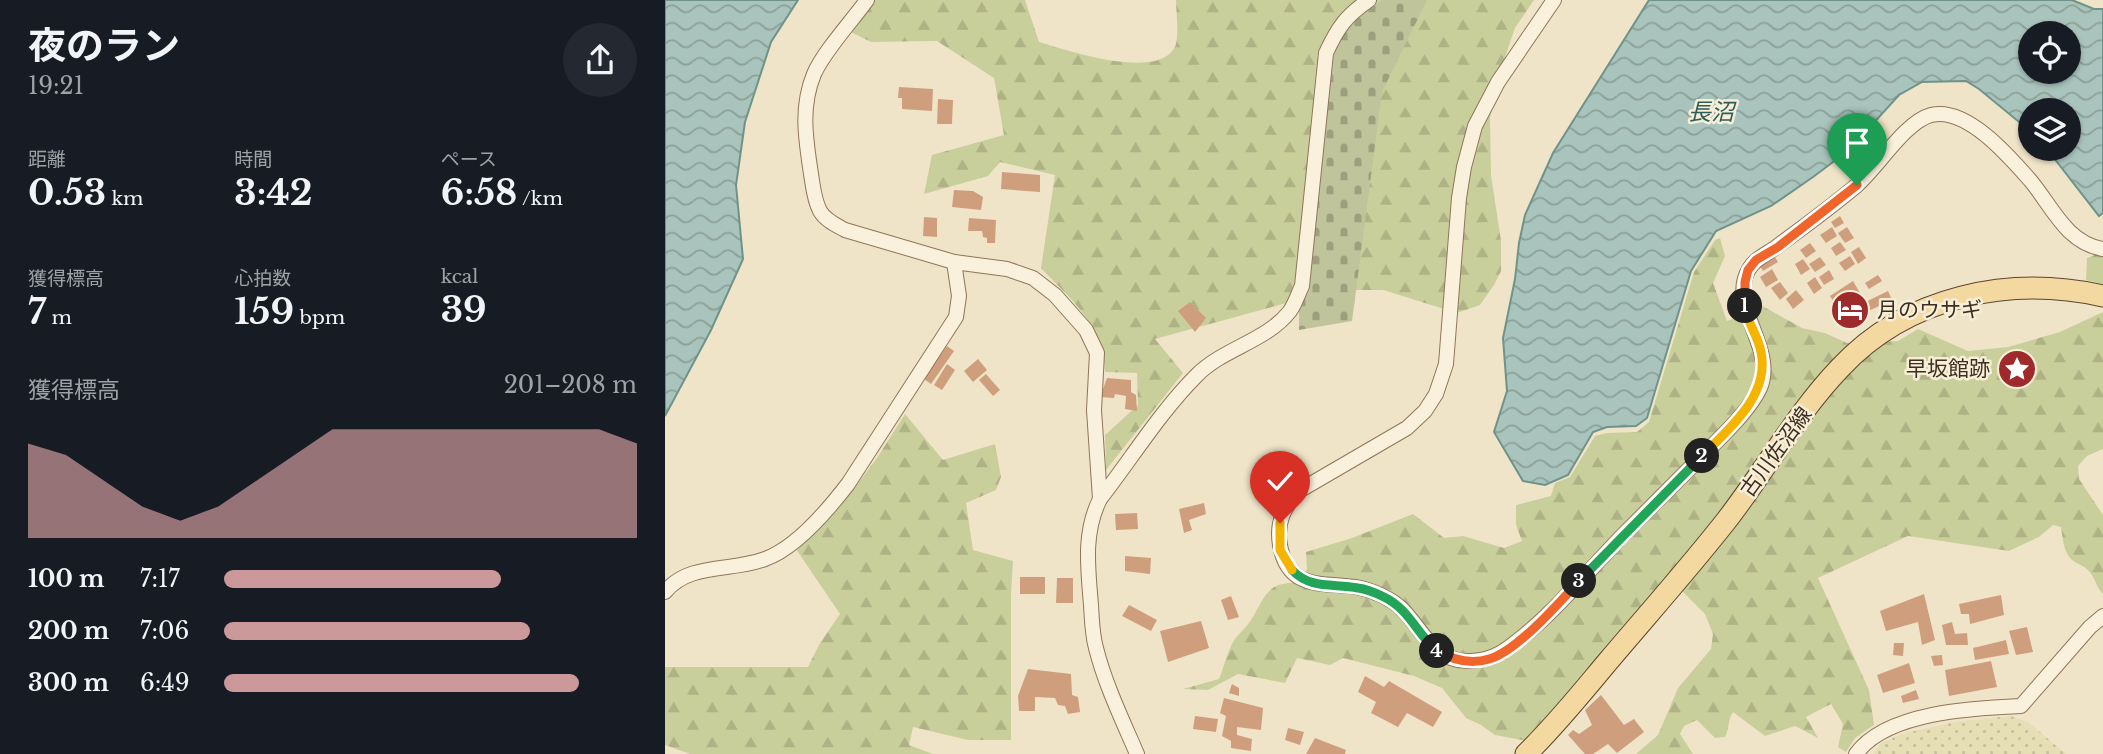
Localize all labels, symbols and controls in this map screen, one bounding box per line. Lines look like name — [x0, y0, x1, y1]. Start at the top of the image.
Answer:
map controls — [2018, 21, 2081, 161]
button: locate — [2018, 21, 2081, 84]
text: 夜のラン — [28, 22, 180, 69]
button: share — [563, 23, 637, 97]
text: 19:21 — [28, 72, 84, 100]
water label: 長沼 — [1688, 98, 1737, 126]
button: layers — [2018, 98, 2081, 161]
pin — [1827, 113, 1887, 185]
icon: arrive — [1838, 124, 1876, 162]
text: 距離 — [28, 148, 66, 171]
text: 時間 — [234, 148, 272, 171]
text: ペース — [441, 148, 497, 171]
text: 0.53 — [28, 171, 106, 214]
text: 3:42 — [234, 171, 313, 214]
text: 6:58 — [441, 171, 517, 214]
text: km — [106, 187, 144, 210]
text: /km — [517, 187, 563, 210]
text: kcal — [441, 265, 479, 288]
text: 獲得標高 — [28, 267, 104, 290]
text: 心拍数 — [234, 267, 291, 290]
text: 39 — [441, 288, 487, 331]
pin: 1 — [1727, 288, 1763, 324]
hotel icon: 月のウサギ — [1829, 289, 1871, 331]
text: 7 — [28, 290, 46, 333]
text: 159 — [234, 290, 294, 333]
text: 1 — [1740, 294, 1749, 317]
place label: 月のウサギ — [1877, 297, 1982, 323]
text: m — [46, 306, 72, 329]
text: bpm — [294, 306, 345, 329]
place icon: 早坂館跡 — [1996, 348, 2038, 390]
place label: 早坂館跡 — [1906, 356, 1990, 382]
text: 201–208 m — [504, 371, 637, 399]
text: 獲得標高 — [28, 376, 120, 404]
street label: 古川佐沼線 — [1735, 402, 1817, 502]
pin: 2 — [1685, 438, 1719, 474]
text: 2 — [1695, 444, 1708, 467]
pin — [1250, 451, 1310, 523]
icon: check — [1261, 462, 1299, 500]
pin: 3 — [1562, 564, 1597, 598]
text: 100 m — [28, 565, 104, 593]
text: 7:17 — [140, 565, 180, 593]
text: 3 — [1572, 569, 1585, 592]
text: 200 m — [28, 617, 109, 645]
text: 7:06 — [140, 617, 189, 645]
pin: 4 — [1419, 634, 1455, 668]
text: 4 — [1430, 639, 1443, 662]
text: 300 m — [28, 669, 109, 697]
text: 6:49 — [140, 669, 190, 697]

